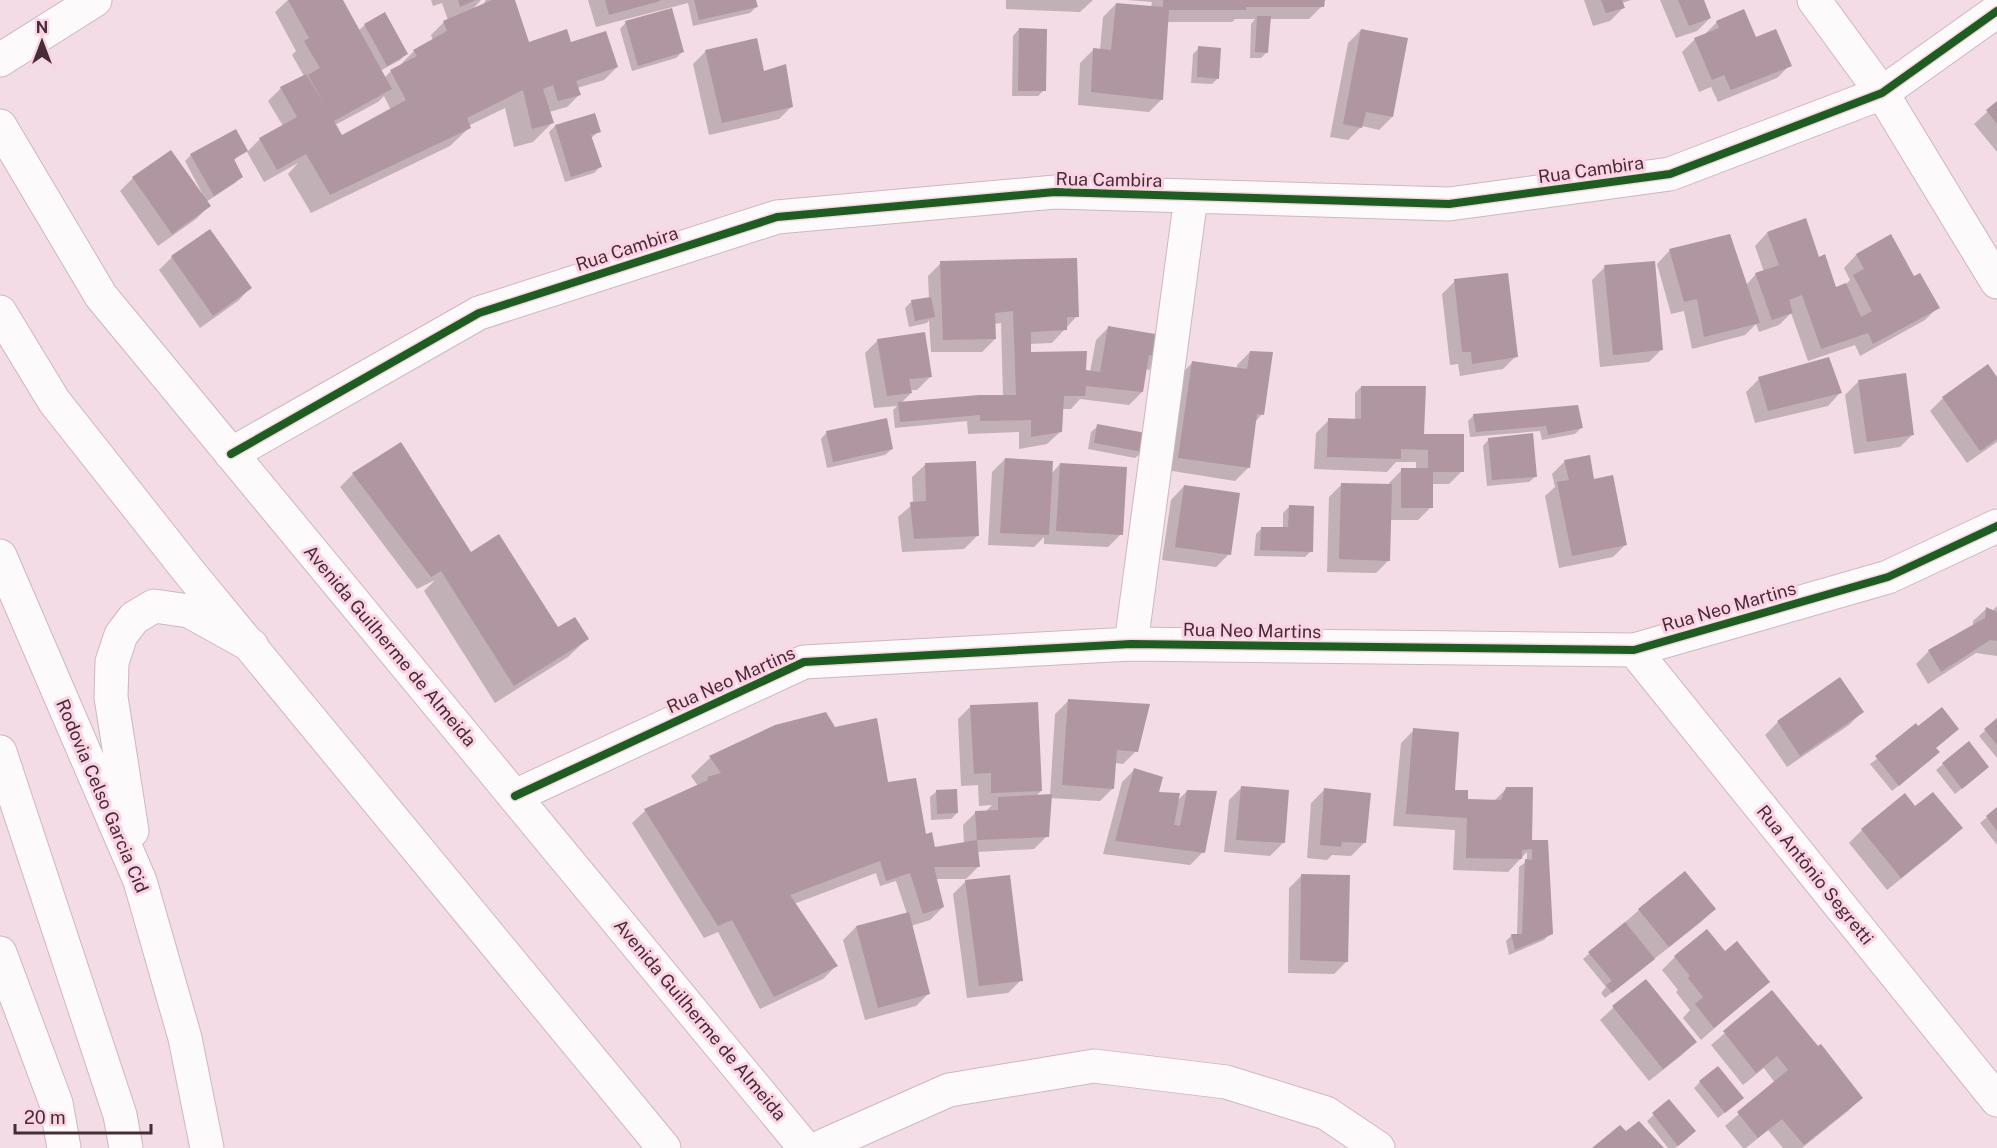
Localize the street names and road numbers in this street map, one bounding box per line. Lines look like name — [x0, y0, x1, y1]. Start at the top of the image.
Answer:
street label: Rua Cambira — [1537, 152, 1645, 187]
street label: Rua Cambira — [1056, 168, 1162, 191]
street label: Rua Cambira — [573, 222, 681, 275]
street label: Avenida Guilherme de Almeida — [300, 541, 481, 750]
street label: Rua Neo Martins — [1659, 577, 1798, 636]
street label: Rua Neo Martins — [1183, 619, 1321, 642]
street label: Rua Neo Martins — [663, 642, 798, 717]
street label: Rodovia Celso Garcia Cid — [52, 696, 153, 896]
street label: Rua Antônio Segretti — [1753, 801, 1878, 949]
street label: Avenida Guilherme de Almeida — [610, 915, 791, 1124]

